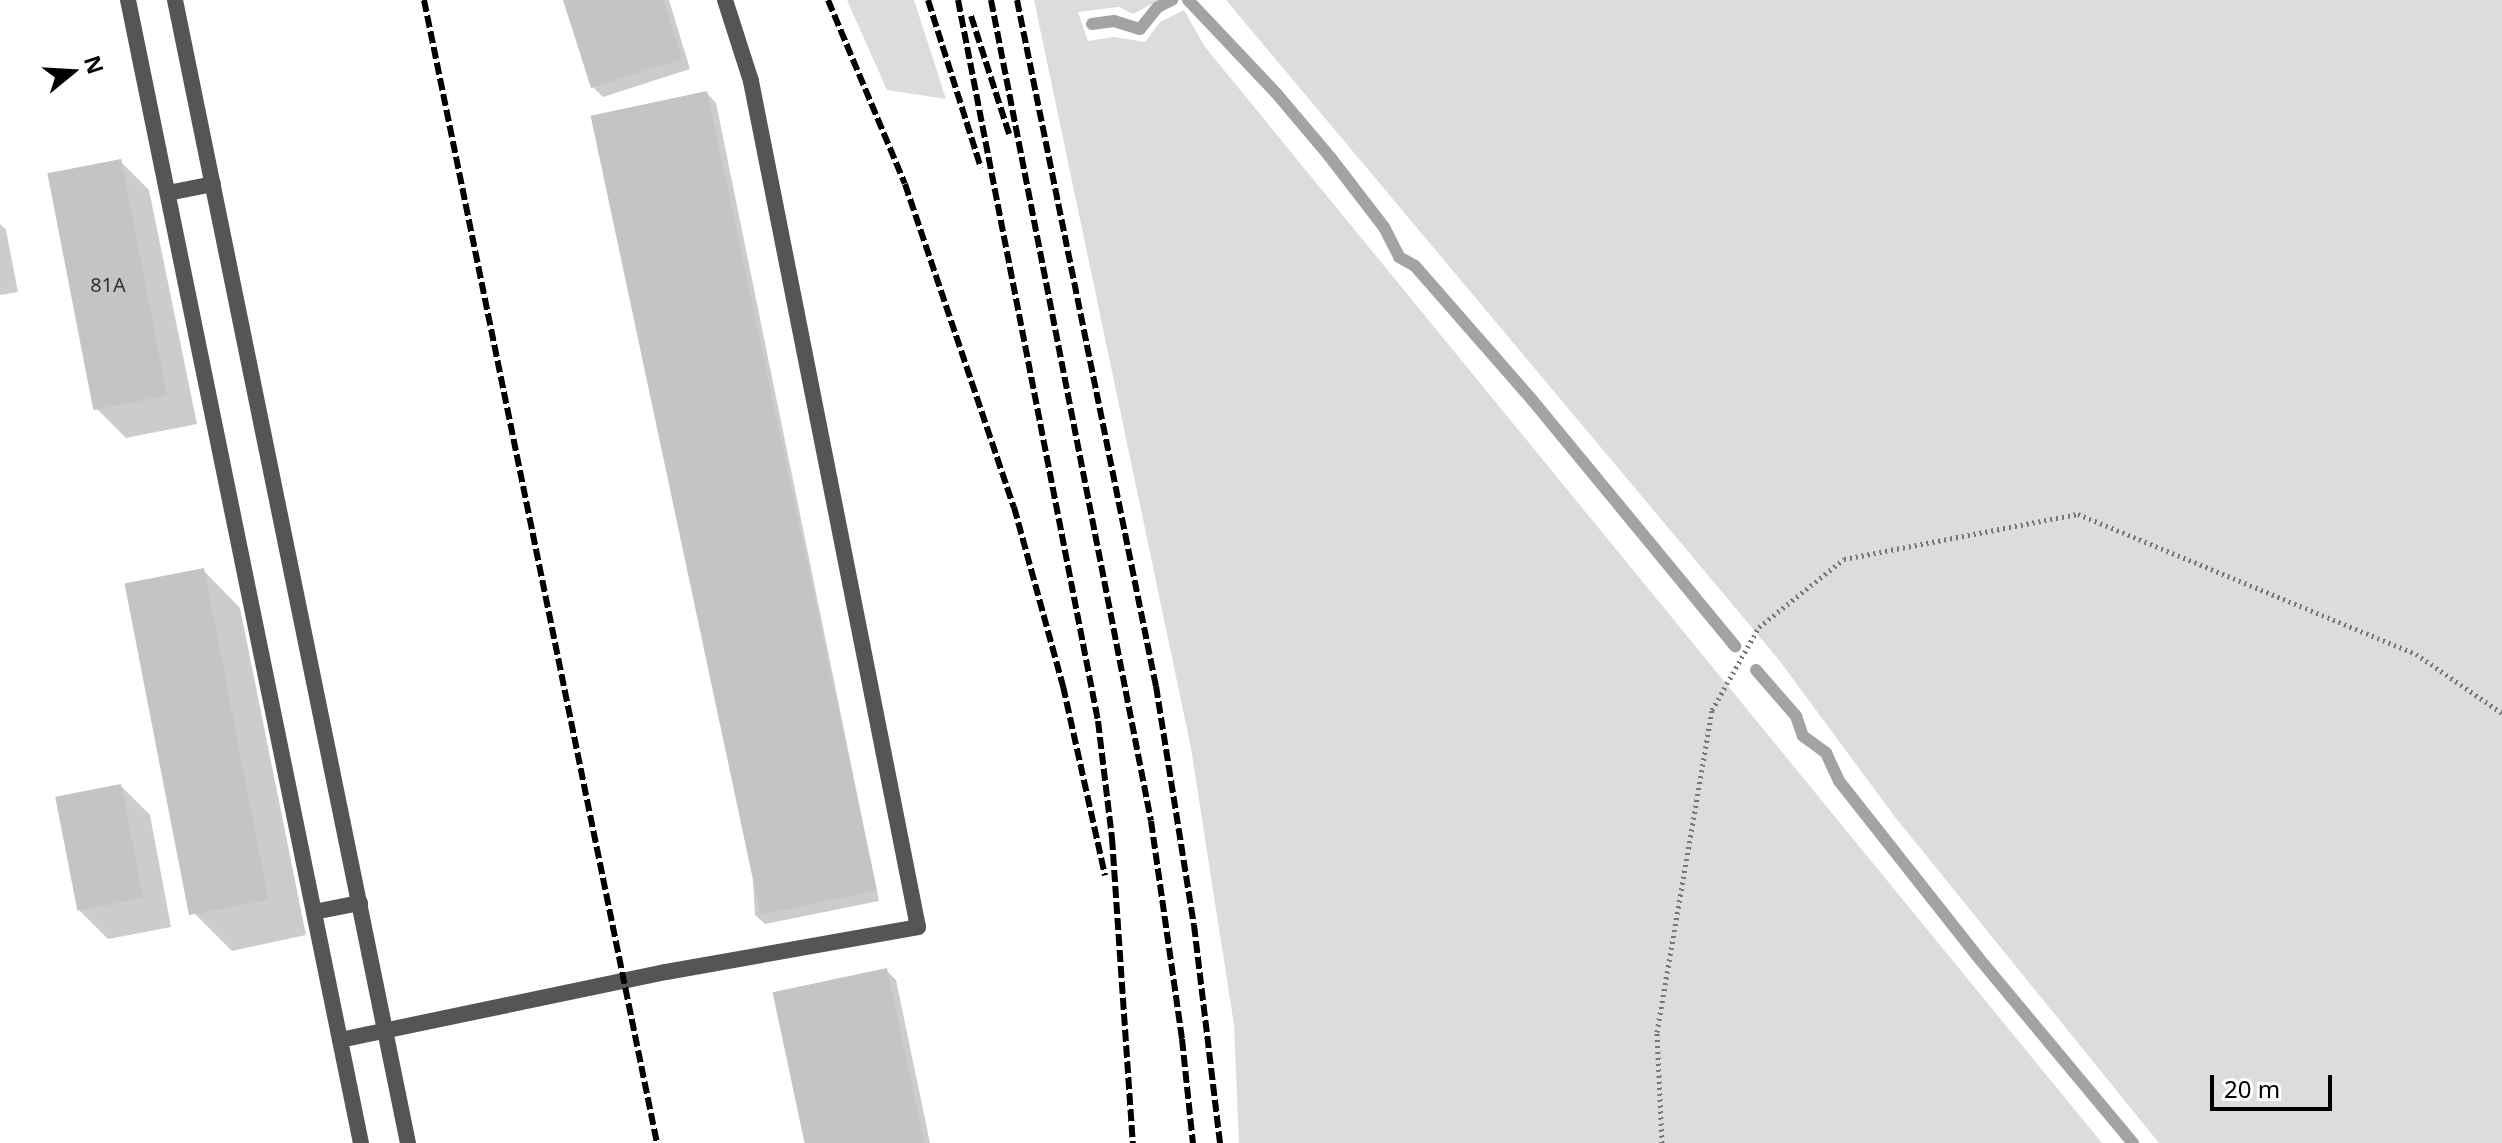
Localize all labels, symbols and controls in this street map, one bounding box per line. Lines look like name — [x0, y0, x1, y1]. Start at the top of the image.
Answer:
north arrow — [32, 32, 112, 112]
text: N — [78, 51, 112, 78]
house number: 81A — [90, 272, 126, 296]
scale bar — [2214, 1059, 2336, 1109]
text: 20 m — [2224, 1072, 2280, 1105]

